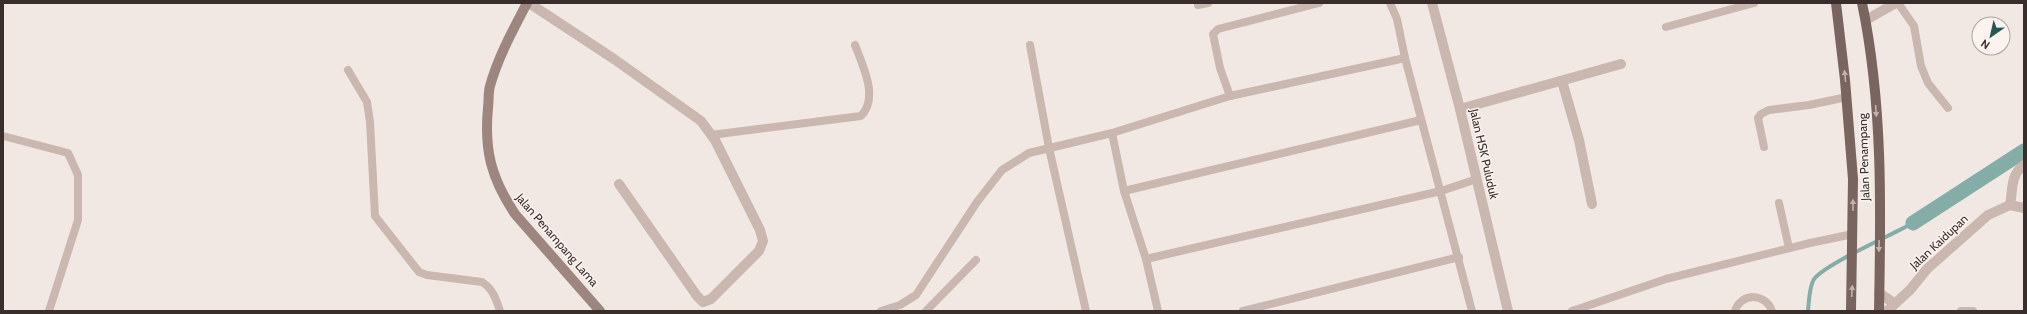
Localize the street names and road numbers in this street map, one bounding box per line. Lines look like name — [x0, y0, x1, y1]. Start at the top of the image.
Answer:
street label: Jalan HSK Puluduk — [1467, 106, 1502, 201]
street label: Jalan Penampang — [1854, 112, 1873, 202]
street label: Jalan Penampang Lama — [512, 189, 602, 289]
street label: Jalan Kaidupan — [1906, 211, 1971, 273]

